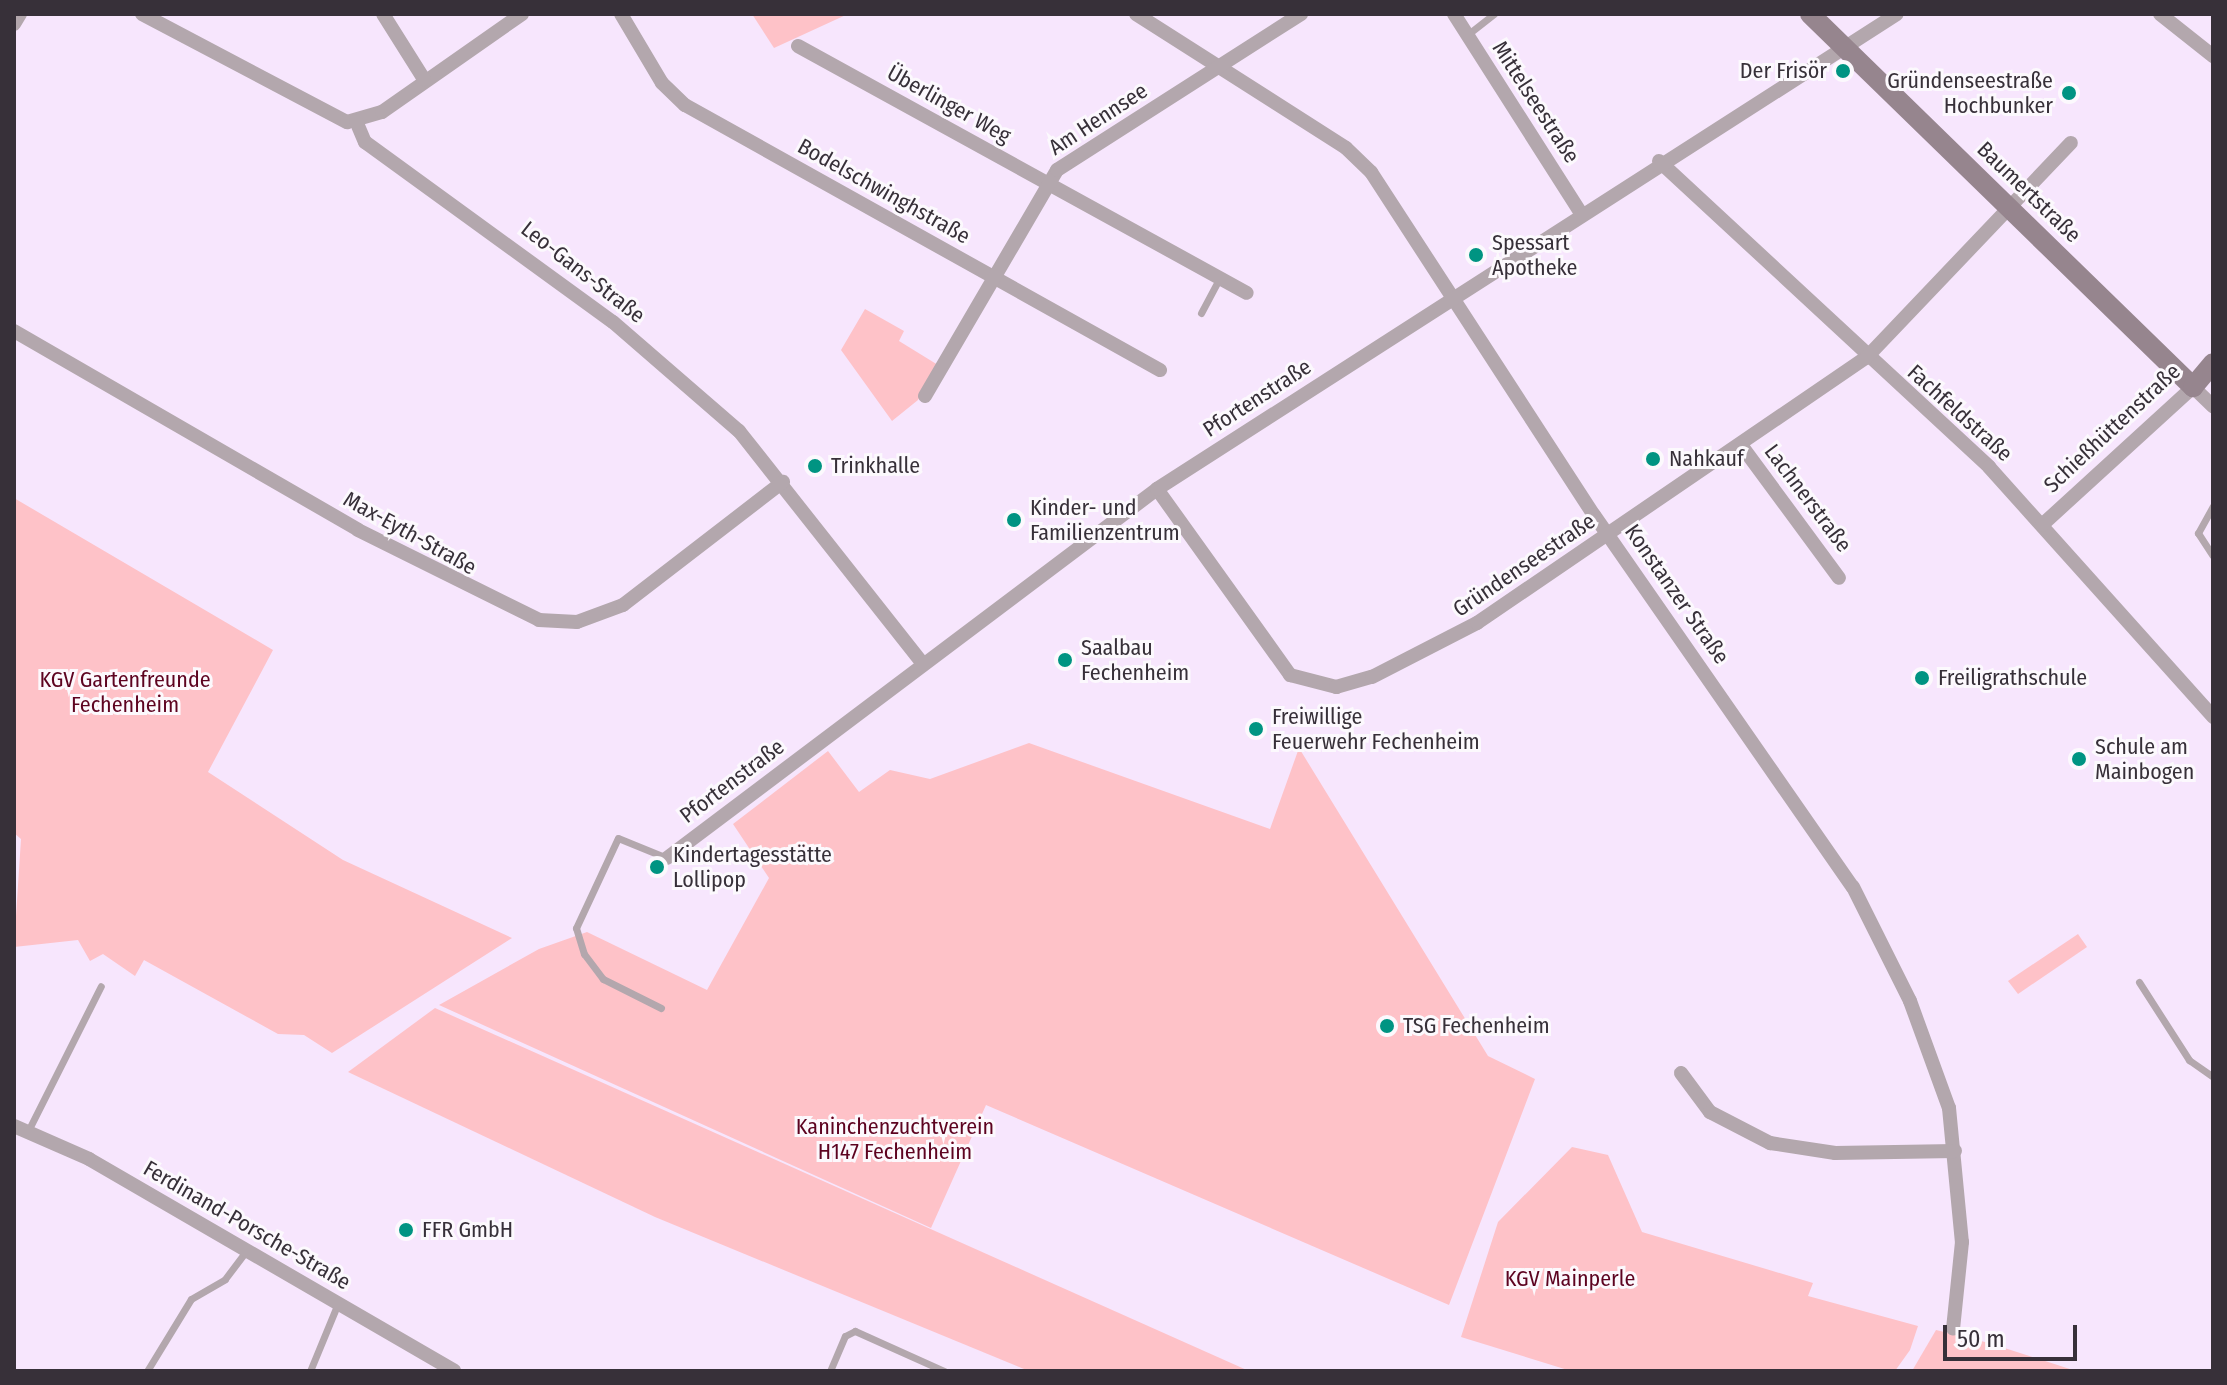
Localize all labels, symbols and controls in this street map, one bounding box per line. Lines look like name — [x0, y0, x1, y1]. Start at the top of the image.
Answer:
street label: Mittelseestraße — [1487, 36, 1585, 168]
place label: Der Frisör — [1740, 58, 1827, 84]
street label: Überlinger Weg — [883, 59, 1015, 149]
marker: Der Frisör — [1834, 62, 1852, 80]
place label: Gründenseestraße Hochbunker — [1887, 67, 2053, 118]
street label: Am Hennsee — [1044, 77, 1152, 161]
marker: Gründenseestraße Hochbunker — [2060, 84, 2078, 102]
street label: Bodelschwinghstraße — [793, 133, 975, 249]
street label: Baumertstraße — [1972, 136, 2086, 248]
street label: Leo-Gans-Straße — [516, 216, 650, 328]
place label: Spessart Apotheke — [1492, 229, 1577, 280]
marker: Spessart Apotheke — [1467, 246, 1485, 264]
street label: Pfortenstraße — [1198, 353, 1316, 443]
street label: Schießhüttenstraße — [2038, 358, 2186, 498]
street label: Fachfeldstraße — [1902, 359, 2018, 467]
street label: Lachnerstraße — [1759, 439, 1857, 557]
place label: Nahkauf — [1669, 446, 1744, 472]
marker: Nahkauf — [1644, 450, 1662, 468]
place label: Trinkhalle — [831, 453, 920, 479]
marker: Trinkhalle — [806, 457, 824, 475]
street label: Max-Eyth-Straße — [339, 486, 481, 580]
place label: Kinder- und Familienzentrum — [1030, 494, 1180, 546]
street label: Gründenseestraße — [1448, 508, 1600, 622]
marker: Kinder- und Familienzentrum — [1005, 511, 1023, 529]
street label: Konstanzer Straße — [1619, 519, 1735, 669]
place label: Saalbau Fechenheim — [1081, 634, 1189, 686]
marker: Saalbau Fechenheim — [1056, 651, 1074, 669]
place label: Freiligrathschule — [1938, 665, 2087, 691]
park label: KGV Gartenfreunde Fechenheim — [39, 666, 211, 718]
marker: Freiligrathschule — [1913, 669, 1931, 687]
place label: Freiwillige Feuerwehr Fechenheim — [1272, 703, 1480, 754]
marker: Freiwillige Feuerwehr Fechenheim — [1247, 720, 1265, 738]
street label: Pfortenstraße — [675, 733, 789, 829]
place label: Schule am Mainbogen — [2095, 733, 2194, 784]
marker: Schule am Mainbogen — [2070, 750, 2088, 768]
place label: Kindertagesstätte Lollipop — [673, 841, 832, 892]
marker: Kindertagesstätte Lollipop — [648, 858, 666, 876]
place label: TSG Fechenheim — [1403, 1013, 1550, 1039]
marker: TSG Fechenheim — [1378, 1017, 1396, 1035]
park label: Kaninchenzuchtverein H147 Fechenheim — [796, 1113, 994, 1164]
street label: Ferdinand-Porsche-Straße — [139, 1155, 355, 1295]
place label: FFR GmbH — [422, 1217, 513, 1243]
marker: FFR GmbH — [397, 1221, 415, 1239]
park label: KGV Mainperle — [1505, 1266, 1635, 1292]
scale bar — [1947, 1309, 2081, 1359]
text: 50 m — [1957, 1325, 2005, 1353]

